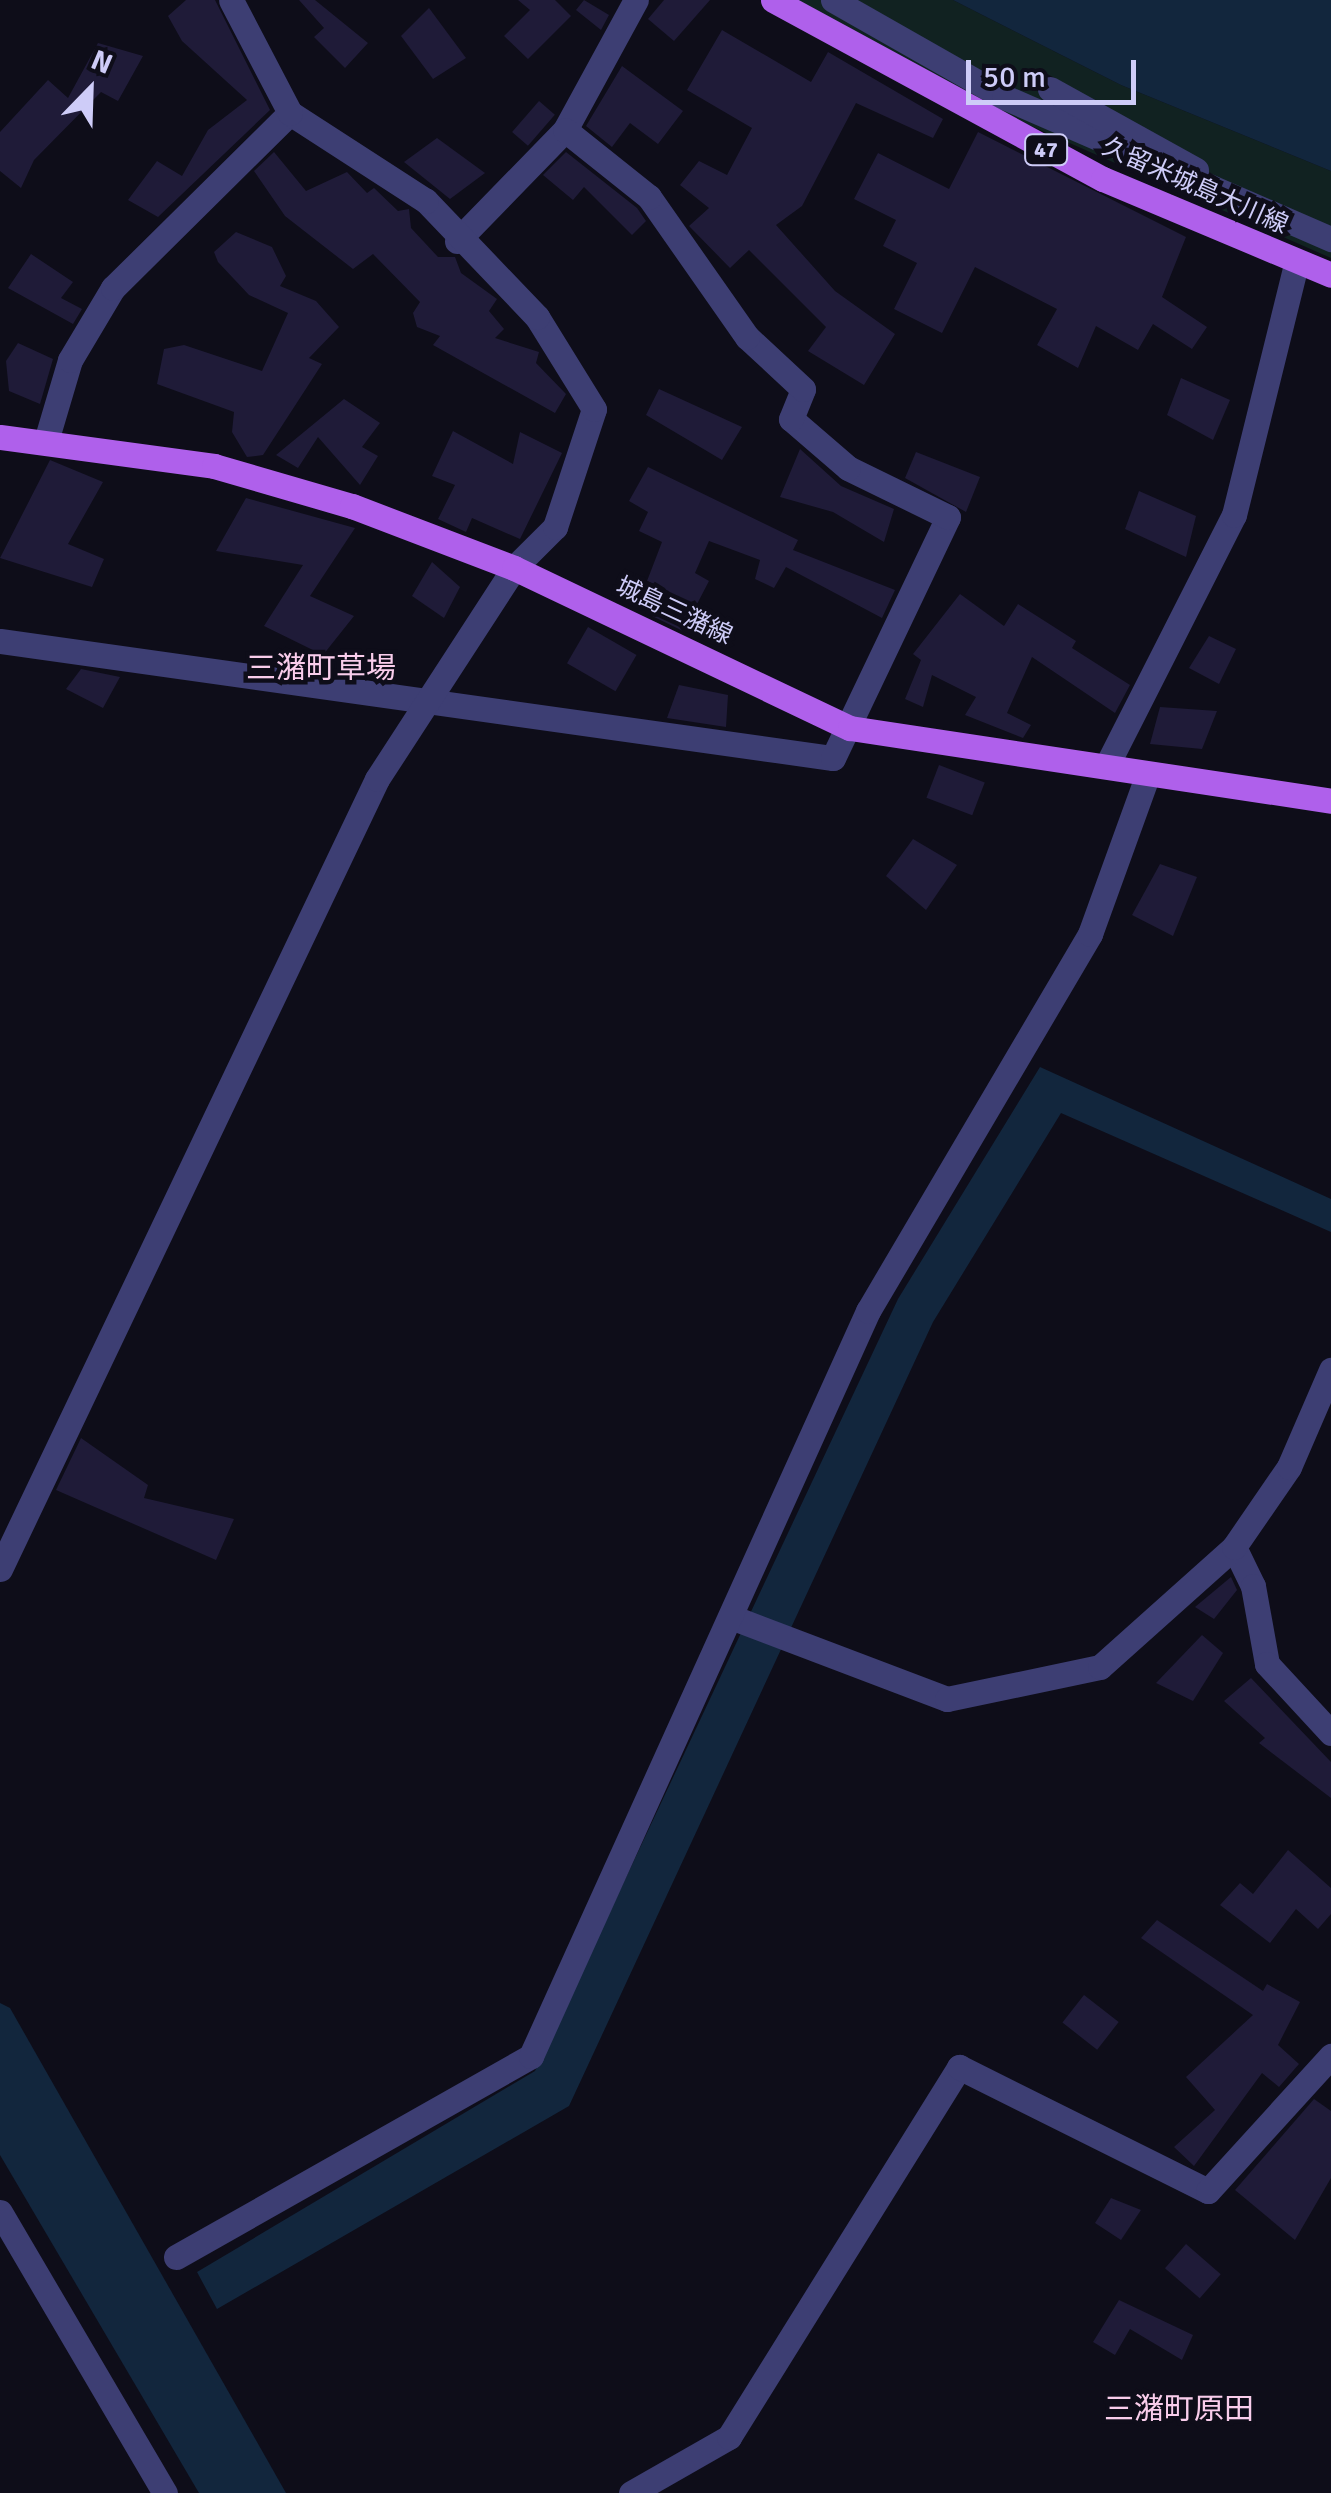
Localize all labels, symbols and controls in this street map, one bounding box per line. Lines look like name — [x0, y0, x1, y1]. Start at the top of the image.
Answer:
north arrow — [40, 40, 140, 140]
scale bar — [971, 40, 1141, 102]
text: N — [86, 43, 117, 82]
text: 50 m — [983, 59, 1046, 96]
street label: 久留米城島大川線 — [1098, 132, 1292, 240]
road number: 47 — [1024, 133, 1068, 167]
street label: 城島三潴線 — [611, 571, 737, 651]
district label: 三潴町草場 — [246, 651, 396, 687]
district label: 三潴町原田 — [1104, 2392, 1254, 2428]

